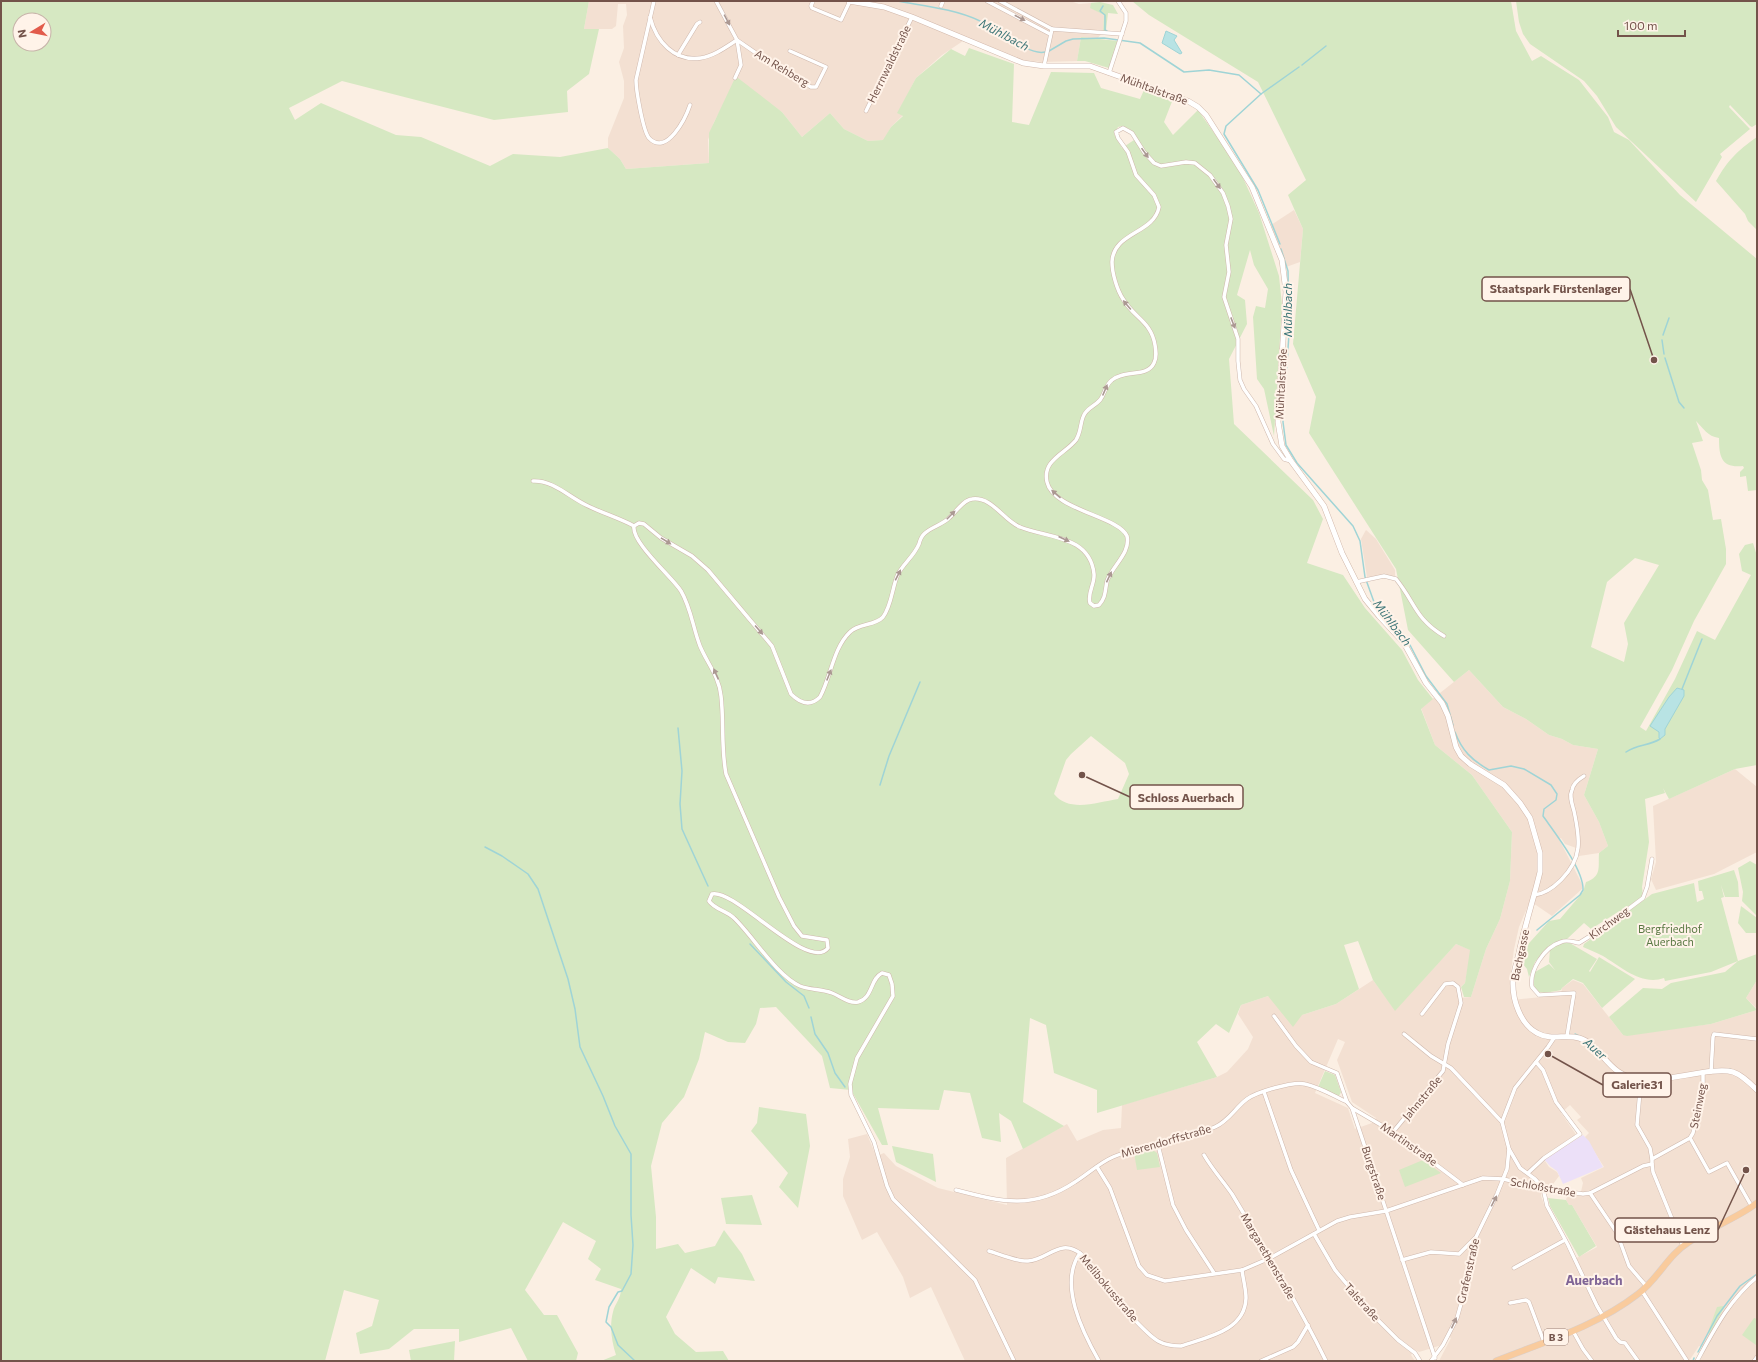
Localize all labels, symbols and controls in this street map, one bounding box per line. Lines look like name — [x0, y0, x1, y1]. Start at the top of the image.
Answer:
north arrow — [12, 12, 52, 52]
scale bar — [1618, 12, 1685, 38]
one-way arrow — [724, 14, 730, 26]
one-way arrow — [1015, 14, 1026, 21]
water label: Mühlbach — [977, 15, 1032, 53]
text: 100 m — [1624, 18, 1658, 32]
street label: Herrnwaldstraße — [864, 23, 913, 105]
text: N — [15, 29, 29, 39]
street label: Am Rehberg — [753, 46, 812, 89]
street label: Mühltalstraße — [1119, 70, 1190, 107]
one-way arrow — [1141, 148, 1149, 159]
one-way arrow — [1212, 178, 1221, 189]
callout: Staatspark Fürstenlager — [1482, 277, 1630, 301]
text: Staatspark Fürstenlager — [1490, 281, 1622, 295]
water label: Mühlbach — [1280, 283, 1294, 337]
one-way arrow — [1123, 299, 1132, 310]
one-way arrow — [1231, 318, 1237, 330]
street label: Mühltalstraße — [1272, 348, 1289, 420]
one-way arrow — [1102, 385, 1108, 396]
one-way arrow — [1051, 490, 1061, 499]
one-way arrow — [946, 510, 956, 520]
one-way arrow — [1058, 536, 1070, 542]
one-way arrow — [661, 537, 671, 545]
one-way arrow — [895, 569, 902, 581]
one-way arrow — [1106, 571, 1112, 582]
water label: Mühlbach — [1371, 597, 1415, 648]
one-way arrow — [755, 624, 764, 635]
one-way arrow — [713, 669, 719, 680]
one-way arrow — [826, 669, 832, 681]
callout: Schloss Auerbach — [1130, 785, 1243, 809]
text: Schloss Auerbach — [1138, 790, 1234, 804]
street label: Kirchweg — [1586, 904, 1631, 941]
park label: Bergfriedhof Auerbach — [1638, 922, 1703, 948]
street label: Bachgasse — [1508, 928, 1531, 982]
water label: Auer — [1580, 1034, 1611, 1063]
street label: Jahnstraße — [1399, 1073, 1445, 1123]
callout: Galerie31 — [1603, 1073, 1671, 1097]
text: Galerie31 — [1611, 1077, 1663, 1091]
street label: Steinweg — [1687, 1082, 1708, 1130]
street label: Martinstraße — [1378, 1119, 1440, 1168]
street label: Mierendorffstraße — [1119, 1121, 1213, 1160]
street label: Burgstraße — [1360, 1144, 1389, 1201]
street label: Schloßstraße — [1509, 1174, 1577, 1199]
one-way arrow — [1491, 1195, 1497, 1207]
street label: Margarethenstraße — [1239, 1210, 1298, 1301]
callout: Gästehaus Lenz — [1615, 1218, 1718, 1242]
text: Gästehaus Lenz — [1624, 1222, 1710, 1236]
street label: Grafenstraße — [1454, 1237, 1481, 1305]
street label: Melibokusstraße — [1077, 1251, 1142, 1324]
district label: Auerbach — [1565, 1272, 1623, 1288]
street label: Talstraße — [1342, 1280, 1383, 1323]
one-way arrow — [1451, 1318, 1457, 1329]
road number: B 3 — [1544, 1329, 1568, 1345]

